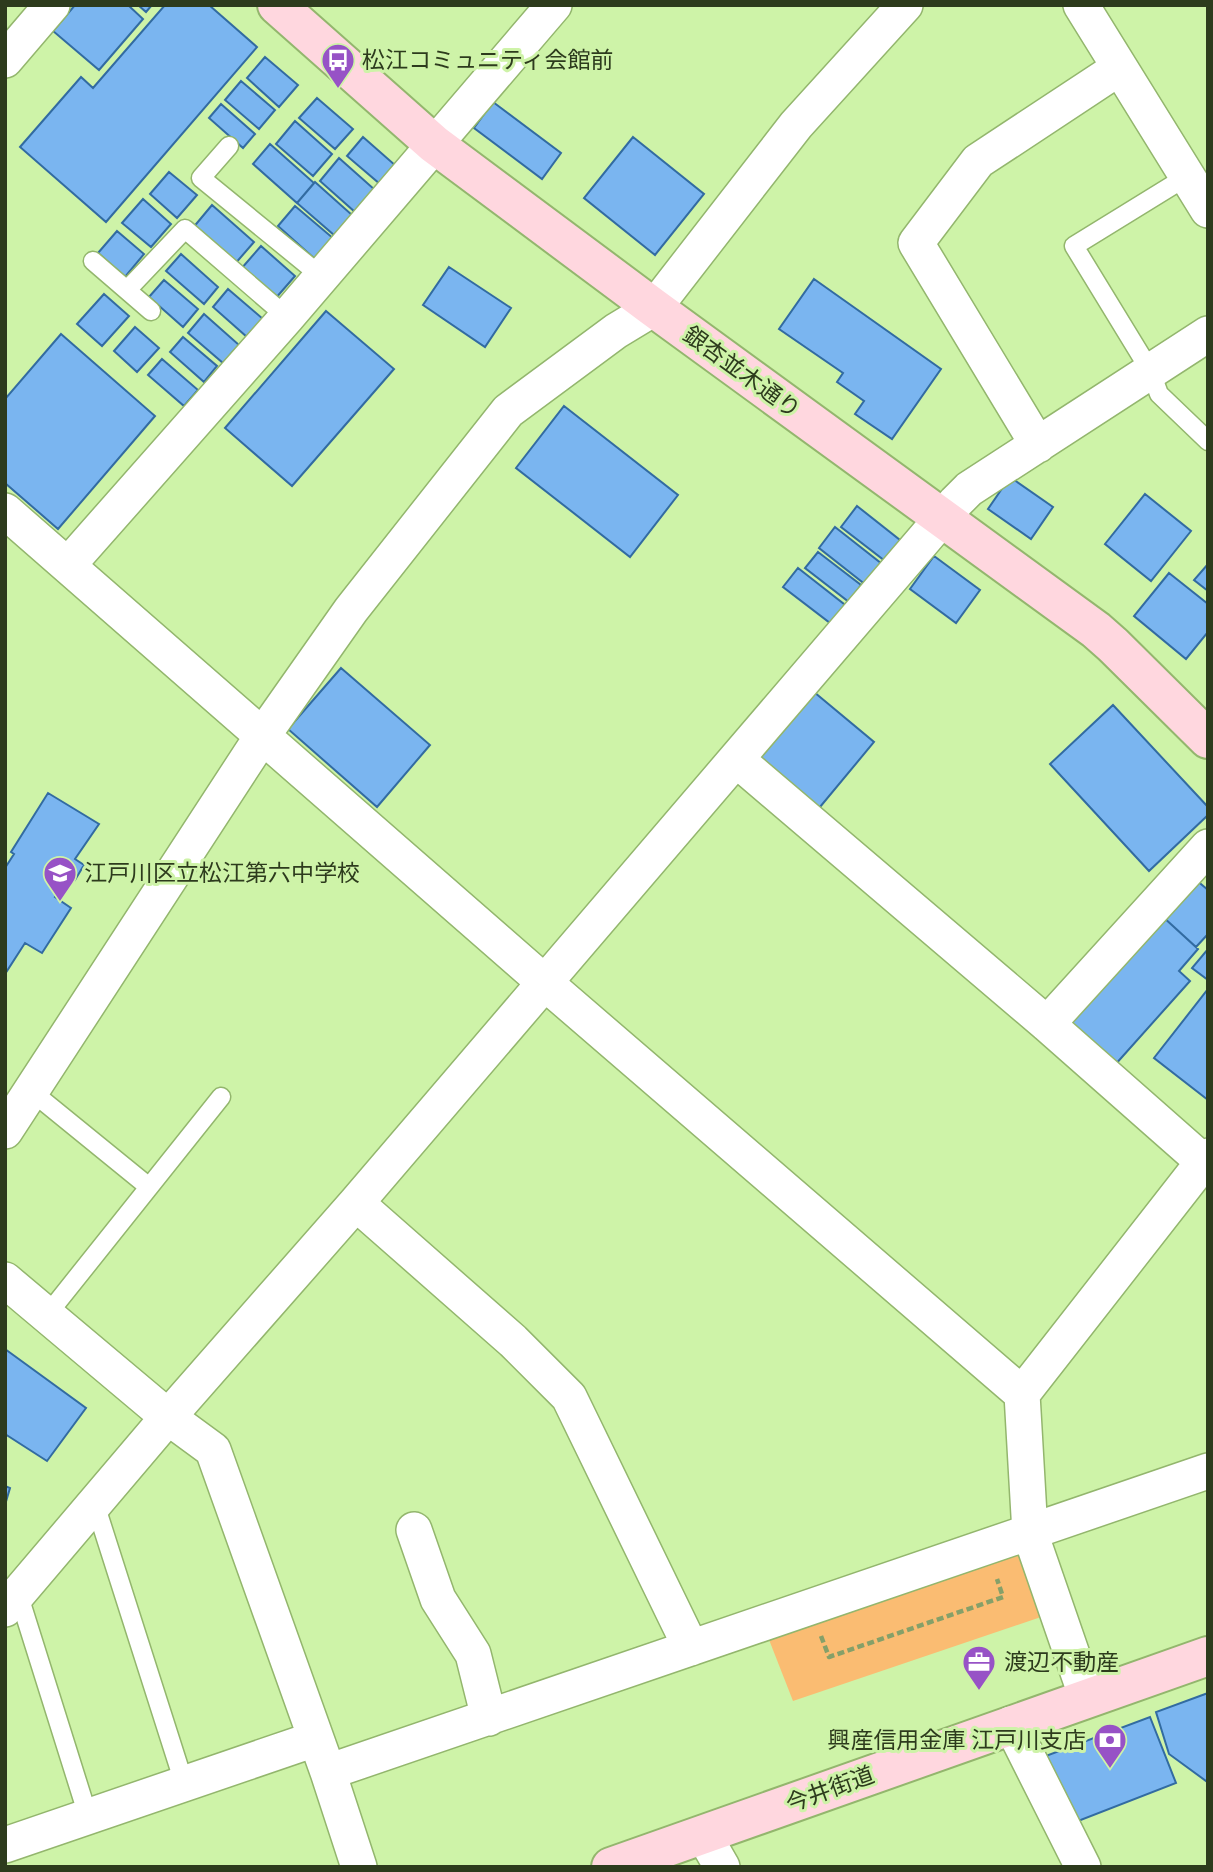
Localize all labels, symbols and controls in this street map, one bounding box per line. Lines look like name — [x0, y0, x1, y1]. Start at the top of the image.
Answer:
bus stop icon: 松江コミュニティ会館前 — [319, 41, 357, 90]
place label: 松江コミュニティ会館前 — [362, 47, 614, 74]
street label: 銀杏並木通り — [678, 321, 805, 424]
school or university icon: 江戸川区立松江第六中学校 — [41, 854, 79, 903]
place label: 江戸川区立松江第六中学校 — [84, 860, 360, 887]
office icon: 渡辺不動産 — [960, 1643, 998, 1692]
place label: 渡辺不動産 — [1004, 1649, 1119, 1676]
bank icon: 興産信用金庫 江戸川支店 — [1091, 1721, 1129, 1770]
place label: 興産信用金庫 江戸川支店 — [828, 1727, 1086, 1754]
street label: 今井街道 — [782, 1761, 878, 1818]

